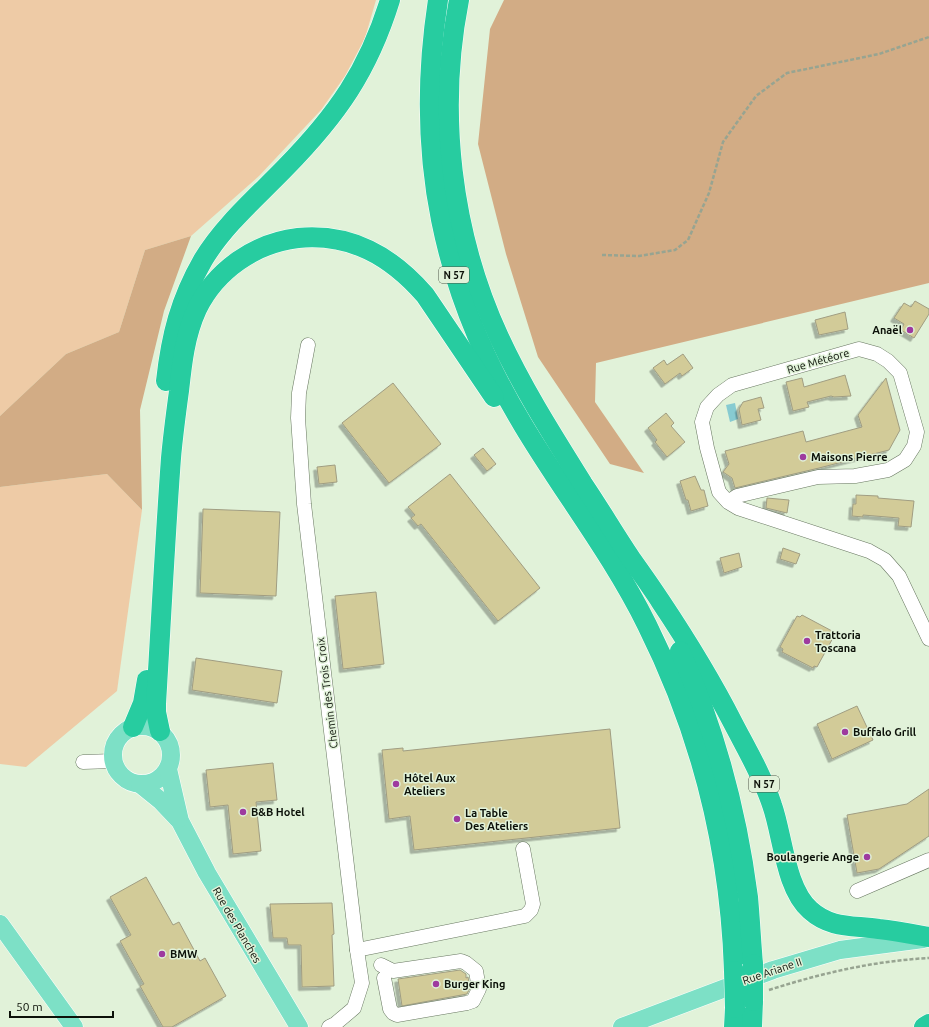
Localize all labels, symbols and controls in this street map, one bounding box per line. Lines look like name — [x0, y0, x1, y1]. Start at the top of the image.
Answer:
road number: N 57 — [439, 267, 469, 283]
place label: Anaël — [872, 324, 903, 336]
marker: Anaël — [905, 325, 915, 335]
street label: Rue Météore — [785, 346, 851, 376]
place label: Maisons Pierre — [811, 451, 888, 463]
marker: Maisons Pierre — [798, 452, 808, 462]
place label: Trattoria Toscana — [815, 629, 861, 654]
street label: Chemin des Trois Croix — [314, 636, 340, 749]
marker: Trattoria Toscana — [802, 636, 812, 646]
place label: Buffalo Grill — [853, 726, 917, 738]
marker: Buffalo Grill — [840, 727, 850, 737]
place label: Hôtel Aux Ateliers — [404, 772, 456, 797]
road number: N 57 — [749, 776, 779, 792]
marker: Hôtel Aux Ateliers — [391, 779, 401, 789]
place label: B&B Hotel — [251, 806, 305, 818]
marker: B&B Hotel — [238, 807, 248, 817]
place label: La Table Des Ateliers — [465, 807, 528, 832]
marker: La Table Des Ateliers — [452, 814, 462, 824]
place label: Boulangerie Ange — [766, 851, 859, 863]
marker: Boulangerie Ange — [862, 852, 872, 862]
street label: Rue des Planches — [211, 885, 264, 965]
place label: BMW — [170, 948, 198, 960]
marker: BMW — [157, 949, 167, 959]
street label: Rue Ariane II — [741, 955, 803, 987]
place label: Burger King — [444, 978, 506, 990]
marker: Burger King — [431, 979, 441, 989]
scale bar — [10, 993, 113, 1019]
text: 50 m — [16, 1000, 43, 1013]

